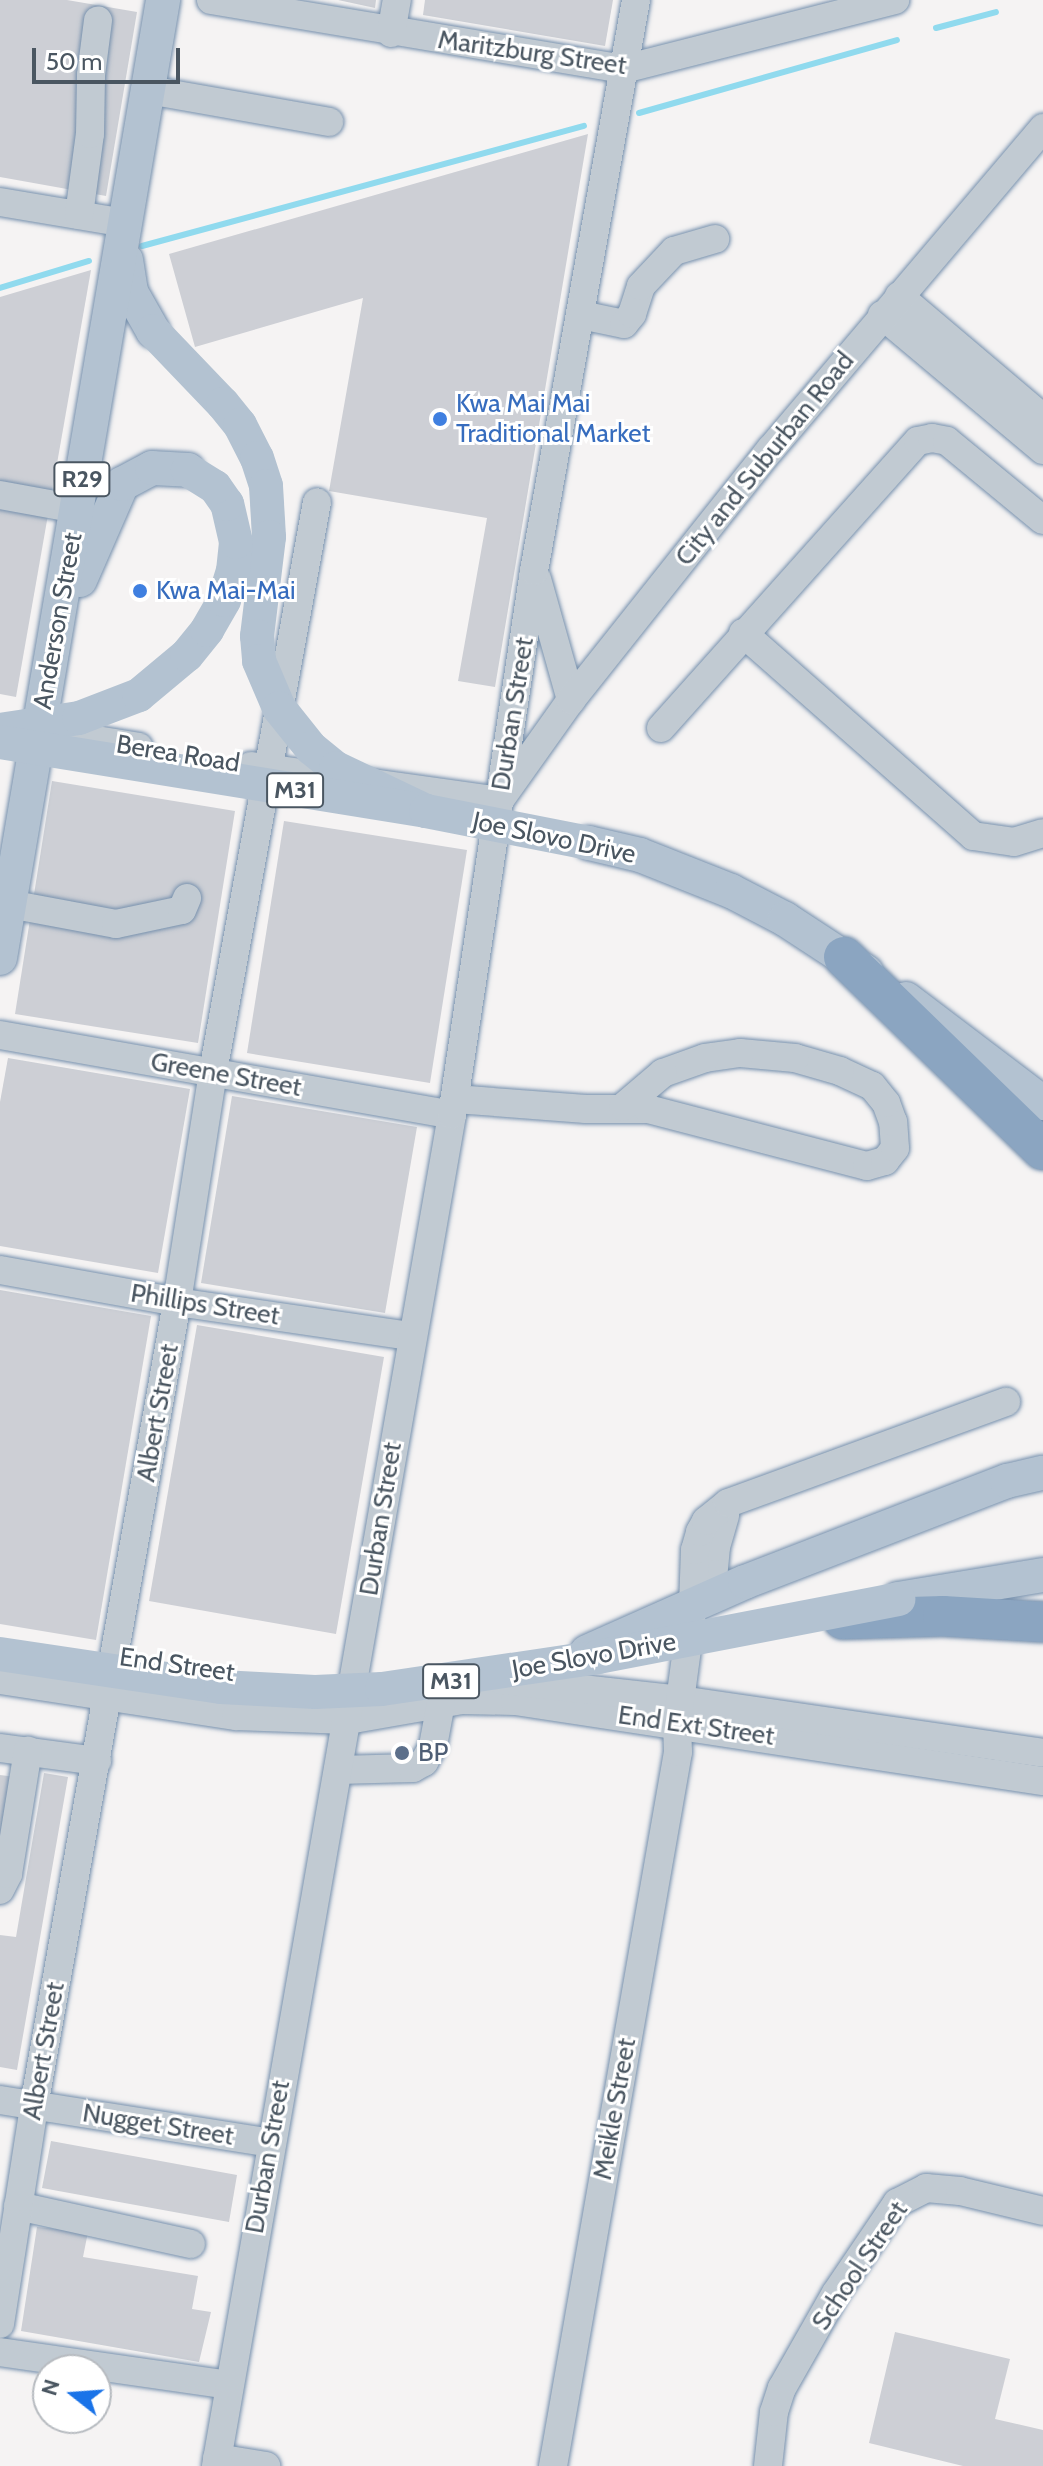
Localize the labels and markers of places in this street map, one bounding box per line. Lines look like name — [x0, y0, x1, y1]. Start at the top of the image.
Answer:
place label: Kwa Mai Mai Traditional Market — [456, 388, 650, 450]
marker: Kwa Mai Mai Traditional Market — [431, 410, 449, 428]
place label: Kwa Mai-Mai — [156, 575, 296, 607]
marker: Kwa Mai-Mai — [131, 582, 149, 600]
place label: BP — [418, 1737, 448, 1769]
marker: BP — [393, 1744, 411, 1762]

